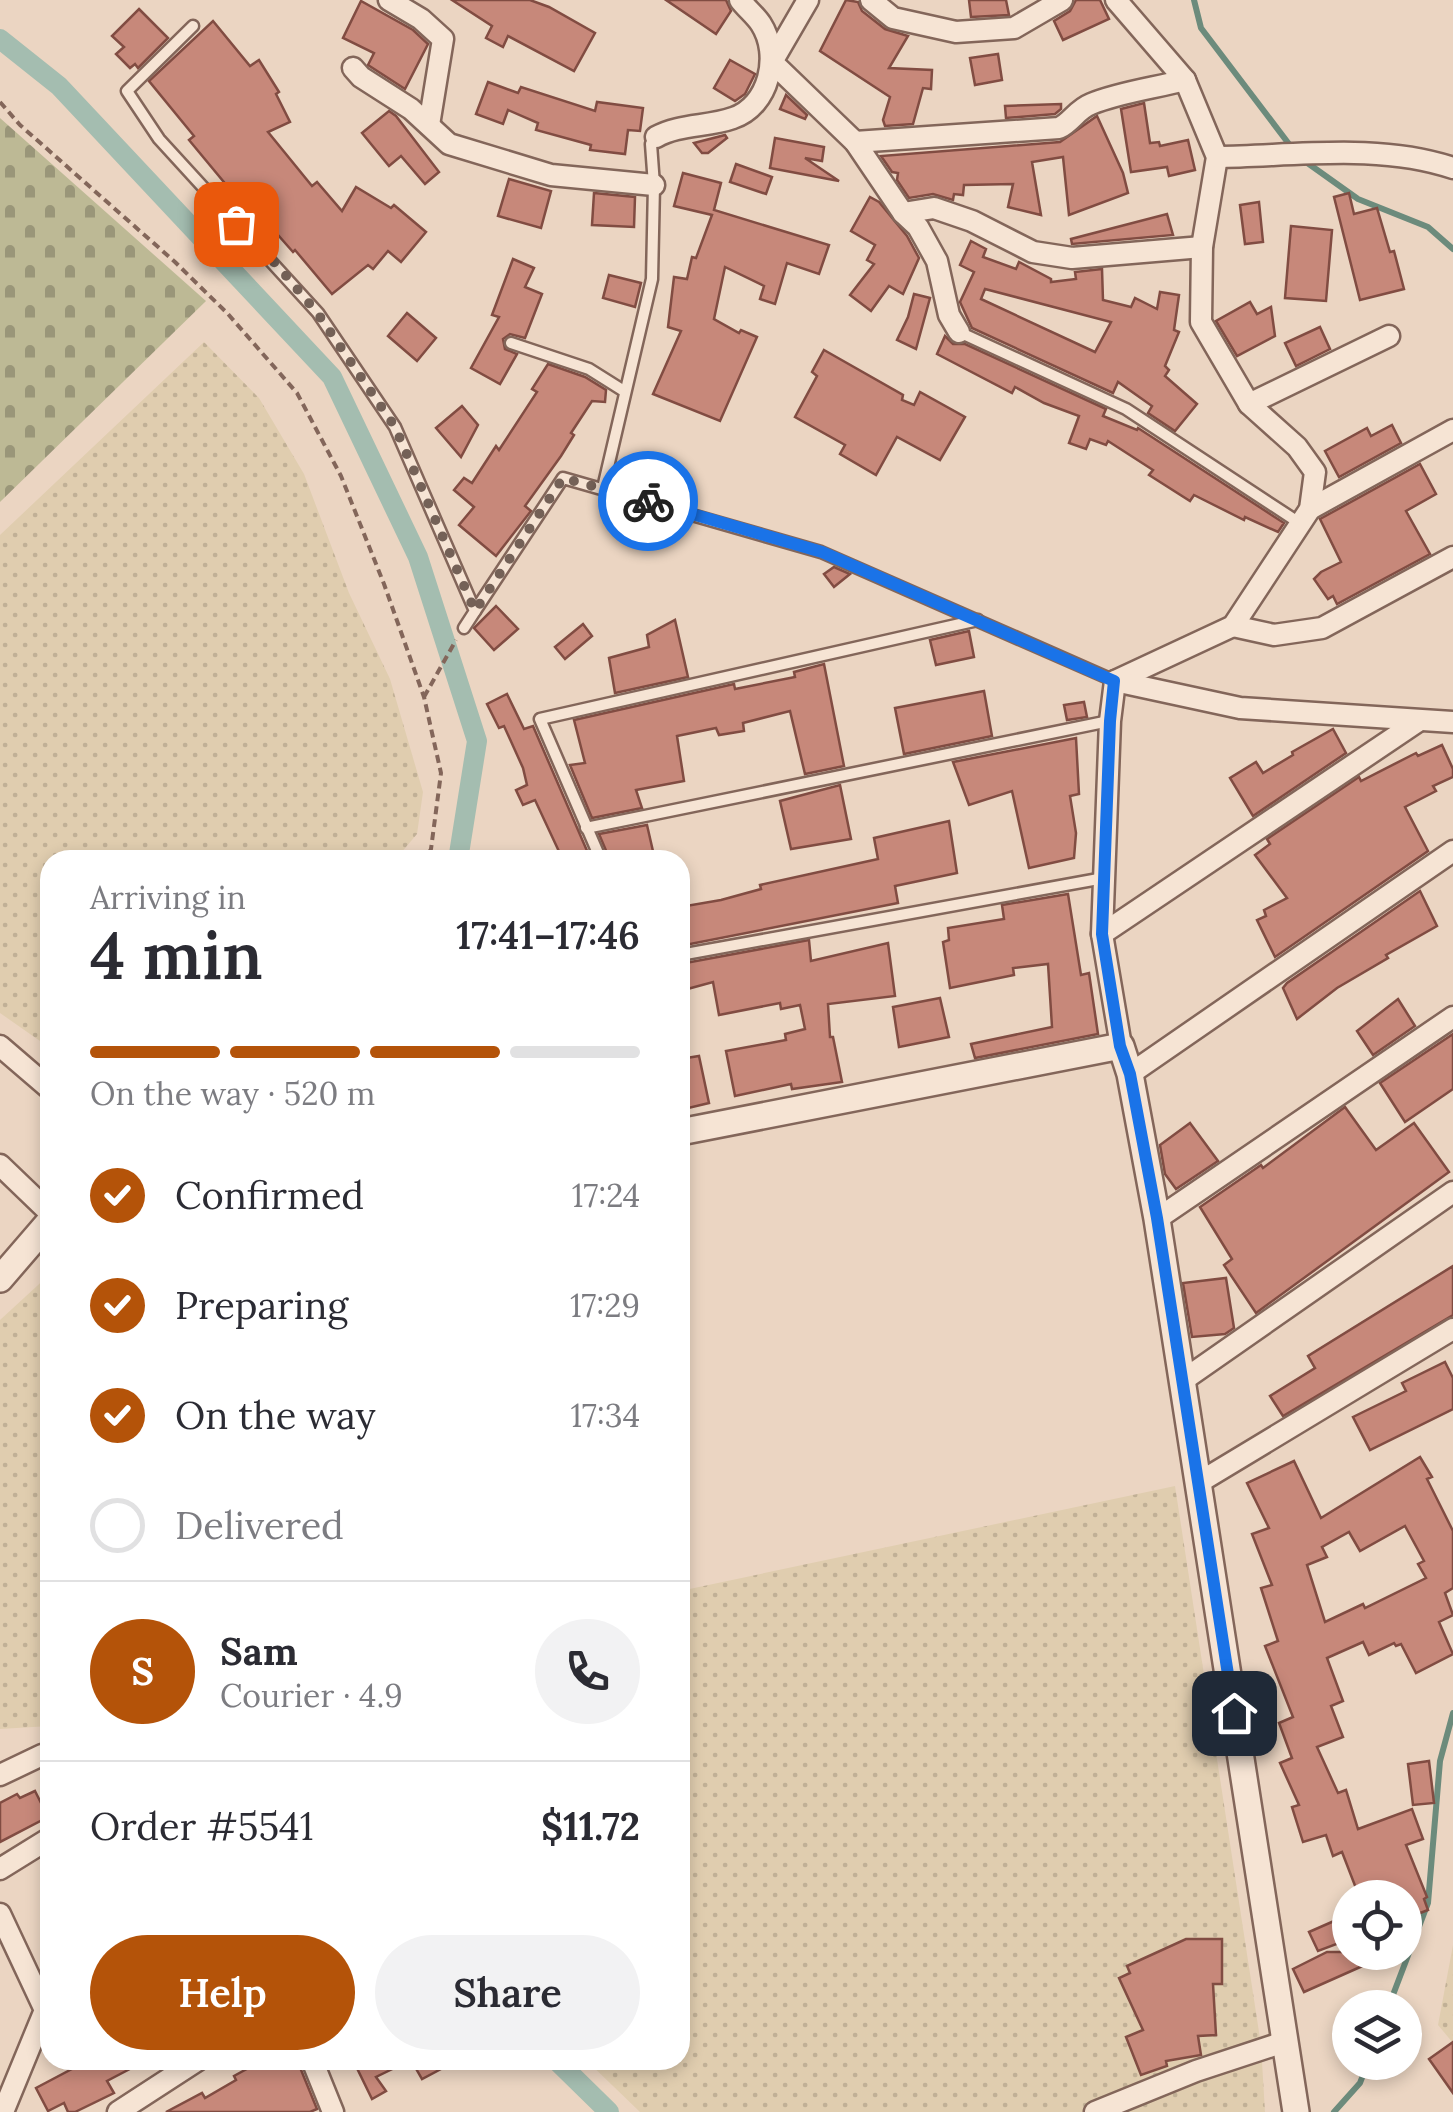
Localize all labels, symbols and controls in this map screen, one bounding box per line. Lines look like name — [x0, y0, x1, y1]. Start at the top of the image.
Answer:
pin — [194, 182, 279, 267]
icon: bag — [209, 197, 264, 252]
courier — [598, 451, 698, 551]
icon: bike — [621, 474, 676, 529]
text: Arriving in — [90, 877, 246, 918]
text: 17:41–17:46 — [456, 911, 640, 959]
text: 4 min — [90, 914, 263, 997]
text: On the way · 520 m — [90, 1073, 375, 1114]
icon: check — [90, 1168, 145, 1223]
text: Confirmed — [175, 1171, 364, 1219]
text: 17:24 — [572, 1175, 640, 1216]
icon: check — [90, 1278, 145, 1333]
text: Preparing — [175, 1281, 348, 1329]
text: 17:29 — [570, 1285, 640, 1326]
icon: check — [90, 1388, 145, 1443]
text: On the way — [175, 1391, 376, 1439]
text: 17:34 — [570, 1395, 640, 1436]
text: Delivered — [175, 1501, 344, 1549]
button: phone — [535, 1619, 640, 1724]
text: Sam — [220, 1627, 298, 1675]
text: S — [131, 1647, 154, 1695]
pin — [1192, 1671, 1277, 1756]
text: Courier · 4.9 — [220, 1675, 403, 1716]
icon: home — [1207, 1686, 1262, 1741]
text: Order #5541 — [90, 1802, 314, 1850]
text: $11.72 — [541, 1802, 640, 1850]
map controls — [1332, 1880, 1422, 2080]
button: locate — [1332, 1880, 1422, 1970]
button: Help — [90, 1935, 355, 2050]
button: Share — [375, 1935, 640, 2050]
button: layers — [1332, 1990, 1422, 2080]

